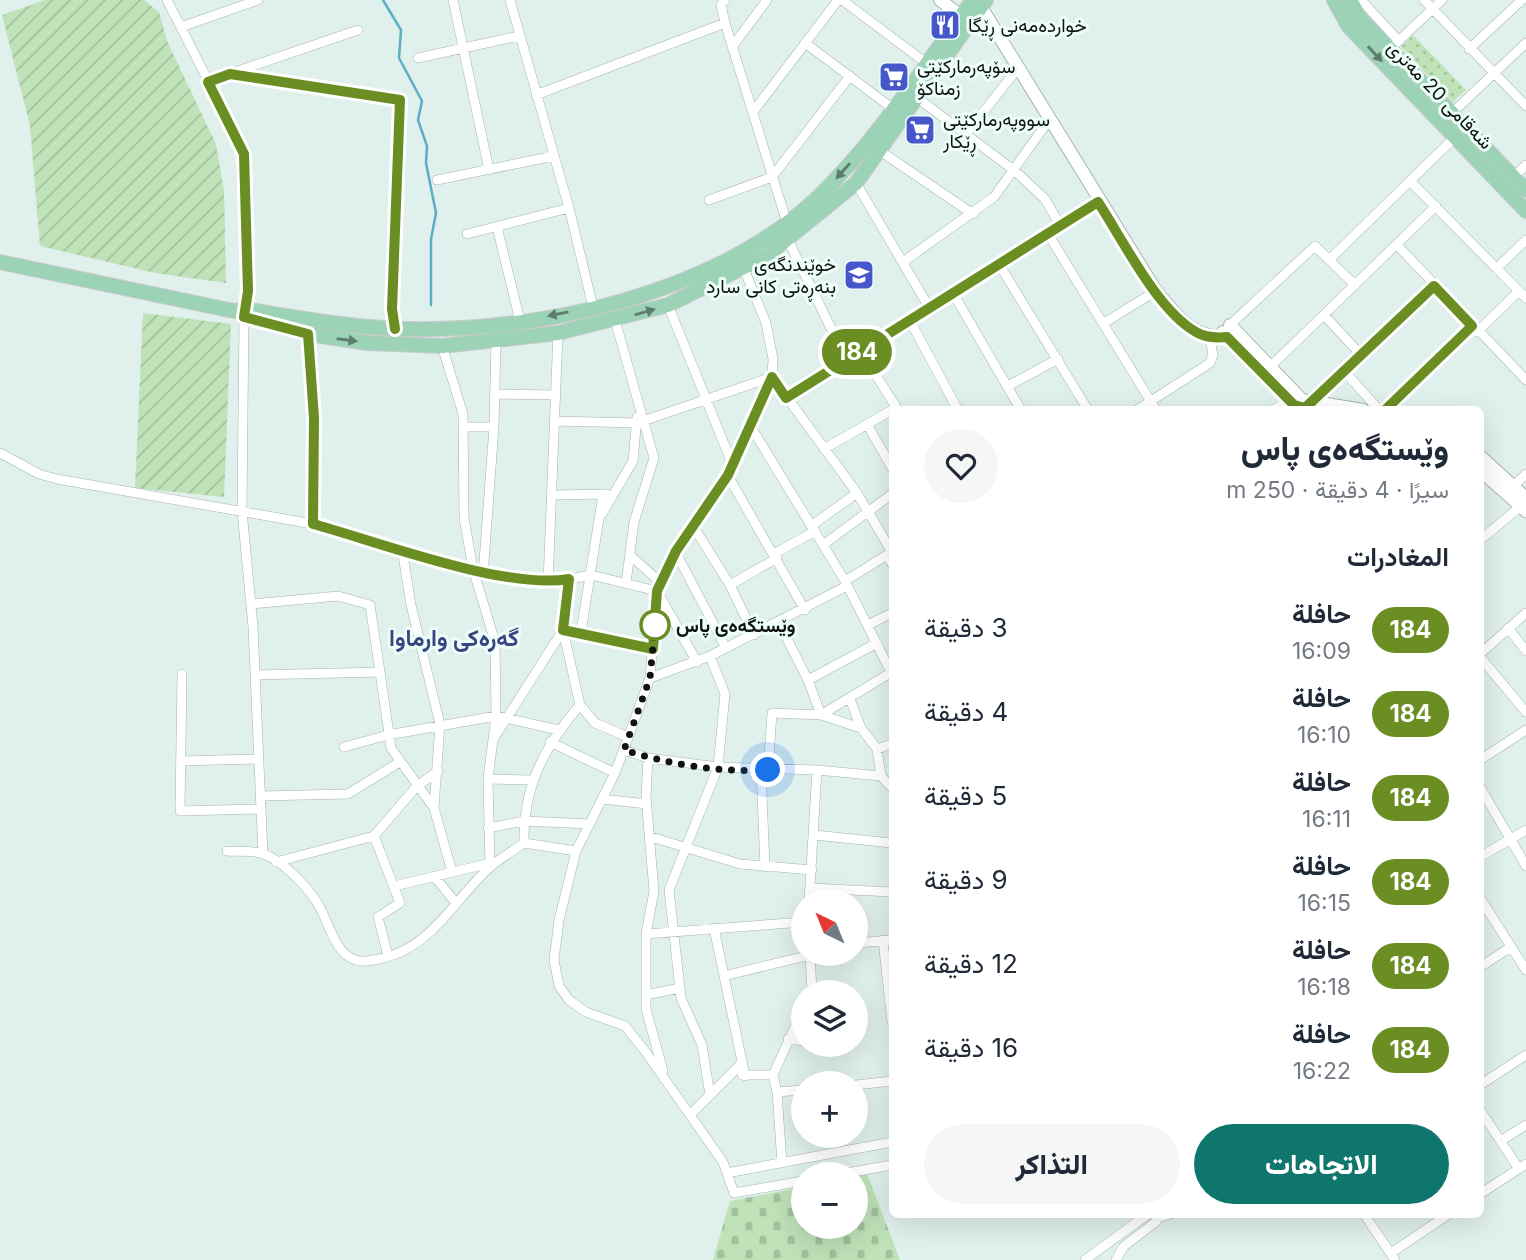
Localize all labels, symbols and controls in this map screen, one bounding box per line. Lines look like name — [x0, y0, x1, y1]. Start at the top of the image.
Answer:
restaurant icon: خواردەمەنی ڕێگا — [928, 8, 962, 42]
place label: خواردەمەنی ڕێگا — [968, 14, 1087, 41]
street label: شەقامی 20 مەتری — [1382, 36, 1498, 154]
one-way arrow — [1366, 45, 1382, 62]
place label: سۆپەرمارکێتی زمناکۆ — [917, 55, 1016, 100]
supermarket icon: سۆپەرمارکێتی زمناکۆ — [877, 60, 911, 94]
place label: سووپەرمارکێتی ڕێکار — [942, 108, 1050, 157]
supermarket icon: سووپەرمارکێتی ڕێکار — [903, 113, 937, 147]
one-way arrow — [835, 162, 851, 180]
place label: خوێندنگەی بنەڕەتی کانی سارد — [706, 253, 836, 302]
school or university icon: خوێندنگەی بنەڕەتی کانی سارد — [842, 258, 876, 292]
one-way arrow — [634, 306, 655, 316]
one-way arrow — [547, 309, 569, 320]
line badge: 184 — [817, 329, 897, 375]
one-way arrow — [336, 335, 358, 346]
text: 184 — [836, 337, 878, 366]
text: وێستگەەی پاس — [1241, 428, 1449, 468]
button: heart — [924, 429, 998, 503]
text: سيرًا · 4 دقيقة · 250 m — [1226, 476, 1449, 504]
text: المغادرات — [1347, 541, 1449, 572]
text: حافلة — [1292, 598, 1351, 629]
marker: وێستگەەی پاس — [640, 610, 670, 640]
text: 3 دقيقة — [924, 612, 1008, 643]
place label: وێستگەەی پاس — [676, 614, 796, 639]
text: 184 — [1389, 615, 1432, 644]
district label: گەرەکی وارماوا — [389, 624, 519, 653]
text: 16:09 — [1292, 637, 1351, 665]
text: حافلة — [1292, 682, 1351, 713]
text: 4 دقيقة — [924, 696, 1008, 727]
text: 184 — [1389, 699, 1432, 728]
text: 16:10 — [1297, 721, 1351, 749]
your location — [750, 752, 785, 787]
text: حافلة — [1292, 766, 1351, 797]
text: 5 دقيقة — [924, 780, 1007, 811]
text: 184 — [1389, 783, 1432, 812]
text: 16:11 — [1302, 805, 1351, 833]
text: حافلة — [1292, 850, 1351, 881]
text: 9 دقيقة — [924, 864, 1008, 895]
text: 184 — [1389, 867, 1432, 896]
north arrow — [791, 889, 868, 966]
map controls — [791, 889, 868, 1239]
text: 16:15 — [1297, 889, 1351, 917]
text: حافلة — [1292, 934, 1351, 965]
text: 12 دقيقة — [924, 948, 1018, 979]
text: 184 — [1389, 951, 1432, 980]
text: 16:18 — [1297, 973, 1351, 1001]
button: layers — [791, 980, 868, 1057]
text: حافلة — [1292, 1018, 1351, 1049]
text: 16 دقيقة — [924, 1032, 1018, 1063]
text: 184 — [1389, 1035, 1432, 1064]
text: 16:22 — [1293, 1057, 1351, 1085]
button: + — [791, 1071, 868, 1148]
button: التذاكر — [924, 1124, 1180, 1204]
button: الاتجاهات — [1194, 1124, 1449, 1204]
button: − — [791, 1162, 868, 1239]

